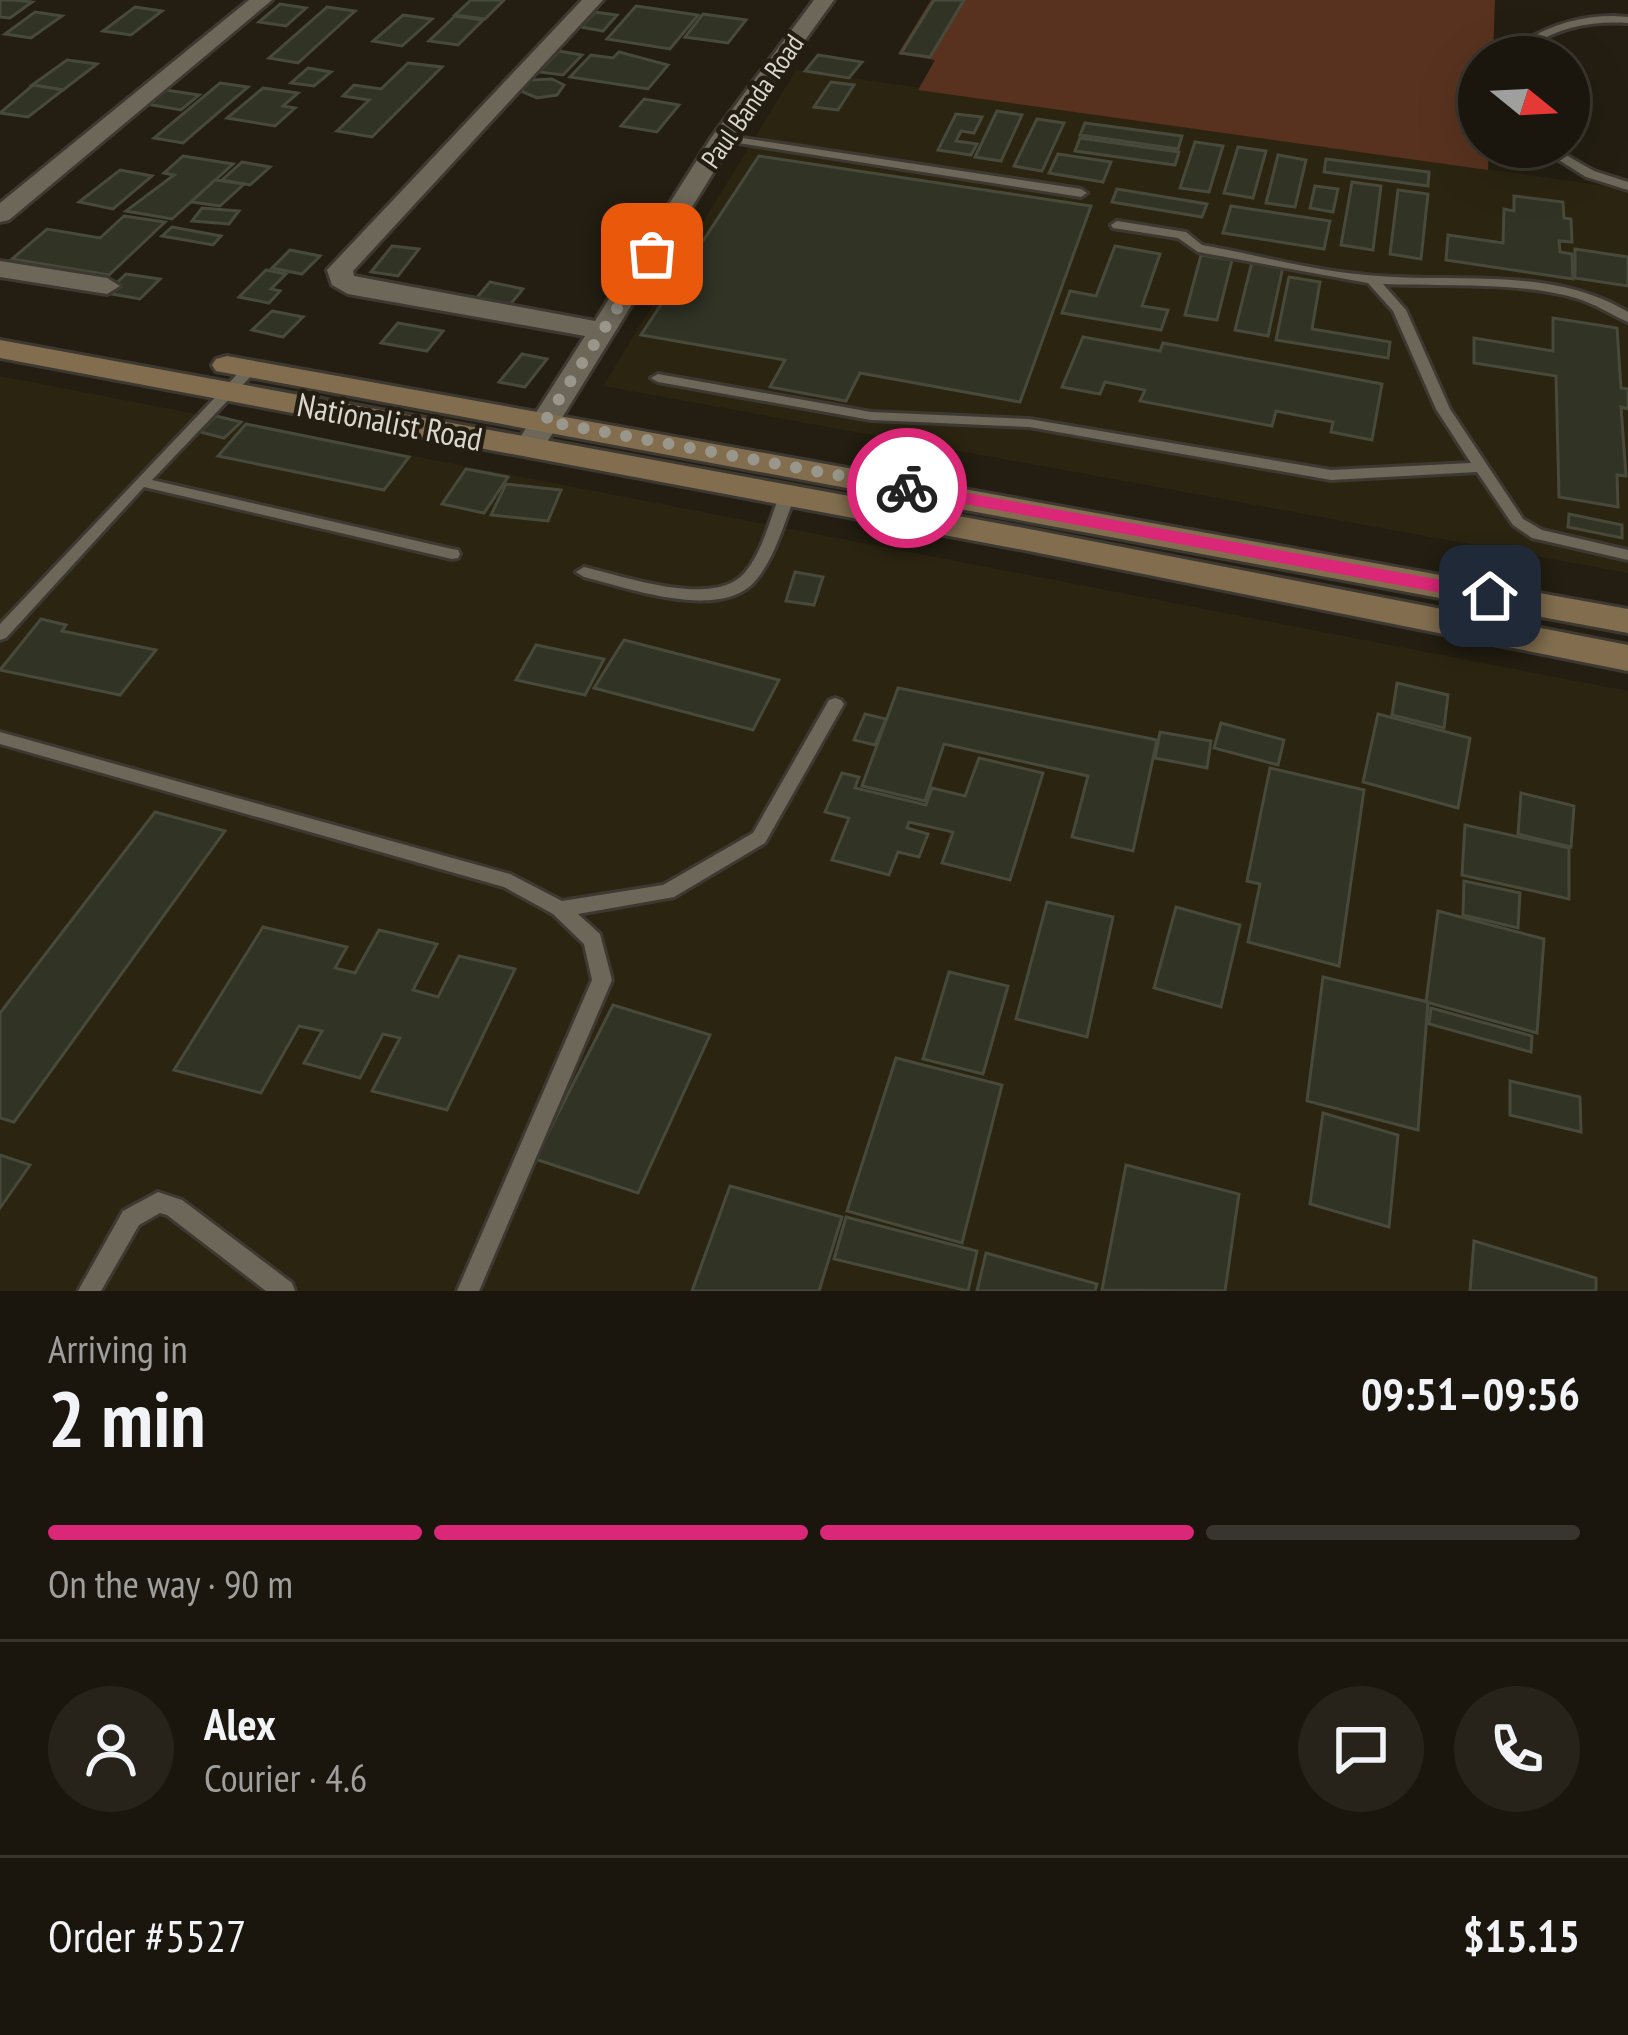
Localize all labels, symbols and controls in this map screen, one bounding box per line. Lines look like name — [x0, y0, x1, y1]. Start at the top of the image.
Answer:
street label: Paul Banda Road — [693, 28, 811, 174]
north arrow — [1458, 36, 1590, 168]
map controls — [1458, 36, 1590, 168]
pin — [601, 203, 703, 305]
icon: bag — [619, 221, 685, 287]
street label: Nationalist Road — [294, 382, 486, 460]
courier — [847, 428, 967, 548]
icon: bike — [874, 455, 940, 521]
pin — [1439, 545, 1541, 647]
icon: home — [1457, 563, 1523, 629]
text: Arriving in — [48, 1323, 188, 1374]
text: 09:51–09:56 — [1361, 1364, 1580, 1422]
text: 2 min — [48, 1368, 206, 1469]
text: On the way · 90 m — [48, 1558, 293, 1609]
button: person — [48, 1686, 174, 1812]
button: chat — [1298, 1686, 1424, 1812]
button: phone — [1454, 1686, 1580, 1812]
text: Alex — [204, 1694, 276, 1752]
text: Courier · 4.6 — [204, 1752, 367, 1803]
text: Order #5527 — [48, 1906, 246, 1964]
text: $15.15 — [1463, 1906, 1580, 1964]

